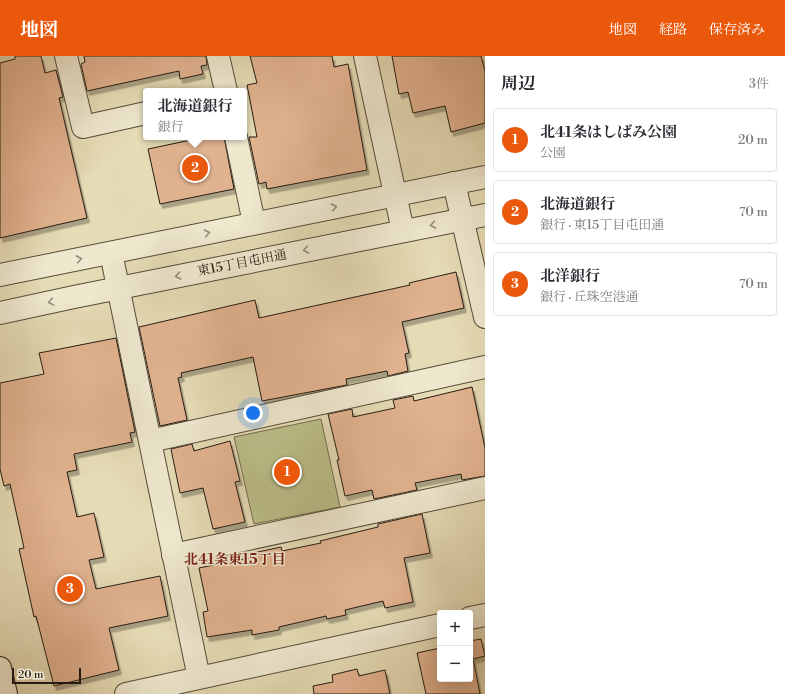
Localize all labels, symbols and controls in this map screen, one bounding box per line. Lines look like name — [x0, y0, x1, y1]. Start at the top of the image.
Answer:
text: 地図 — [20, 18, 58, 42]
text: 地図 — [609, 21, 637, 39]
text: 経路 — [659, 21, 687, 39]
text: 保存済み — [709, 21, 765, 39]
text: 周辺 — [501, 73, 535, 95]
text: 3件 — [749, 76, 769, 92]
popup — [143, 88, 247, 140]
text: 北海道銀行 — [157, 97, 233, 116]
text: 銀行 — [157, 119, 184, 135]
text: 北41条はしばみ公園 — [540, 123, 677, 142]
text: 1 — [512, 132, 518, 148]
text: 20 m — [738, 132, 768, 148]
text: 公園 — [540, 145, 566, 161]
pin: 2 — [182, 153, 208, 183]
text: 北海道銀行 — [540, 195, 615, 214]
one-way arrow — [331, 204, 337, 212]
text: 2 — [511, 204, 519, 220]
text: 70 m — [739, 204, 768, 220]
text: 銀行 · 東15丁目屯田通 — [540, 217, 664, 233]
one-way arrow — [430, 220, 436, 229]
one-way arrow — [204, 230, 210, 238]
street label: 東15丁目屯田通 — [196, 246, 288, 280]
one-way arrow — [302, 246, 309, 254]
one-way arrow — [76, 255, 83, 264]
text: 北洋銀行 — [540, 267, 600, 286]
one-way arrow — [175, 271, 181, 279]
text: 3 — [511, 276, 519, 292]
text: 70 m — [739, 276, 768, 292]
text: 銀行 · 丘珠空港通 — [540, 289, 639, 305]
one-way arrow — [47, 297, 54, 305]
your location — [243, 403, 263, 423]
pin: 1 — [274, 457, 300, 487]
district label: 北41条東15丁目 — [184, 551, 286, 569]
pin: 3 — [57, 574, 83, 604]
map controls — [437, 610, 473, 682]
button: + — [437, 610, 473, 646]
button: − — [437, 646, 473, 682]
scale bar — [12, 666, 81, 685]
text: 20 m — [18, 668, 43, 682]

